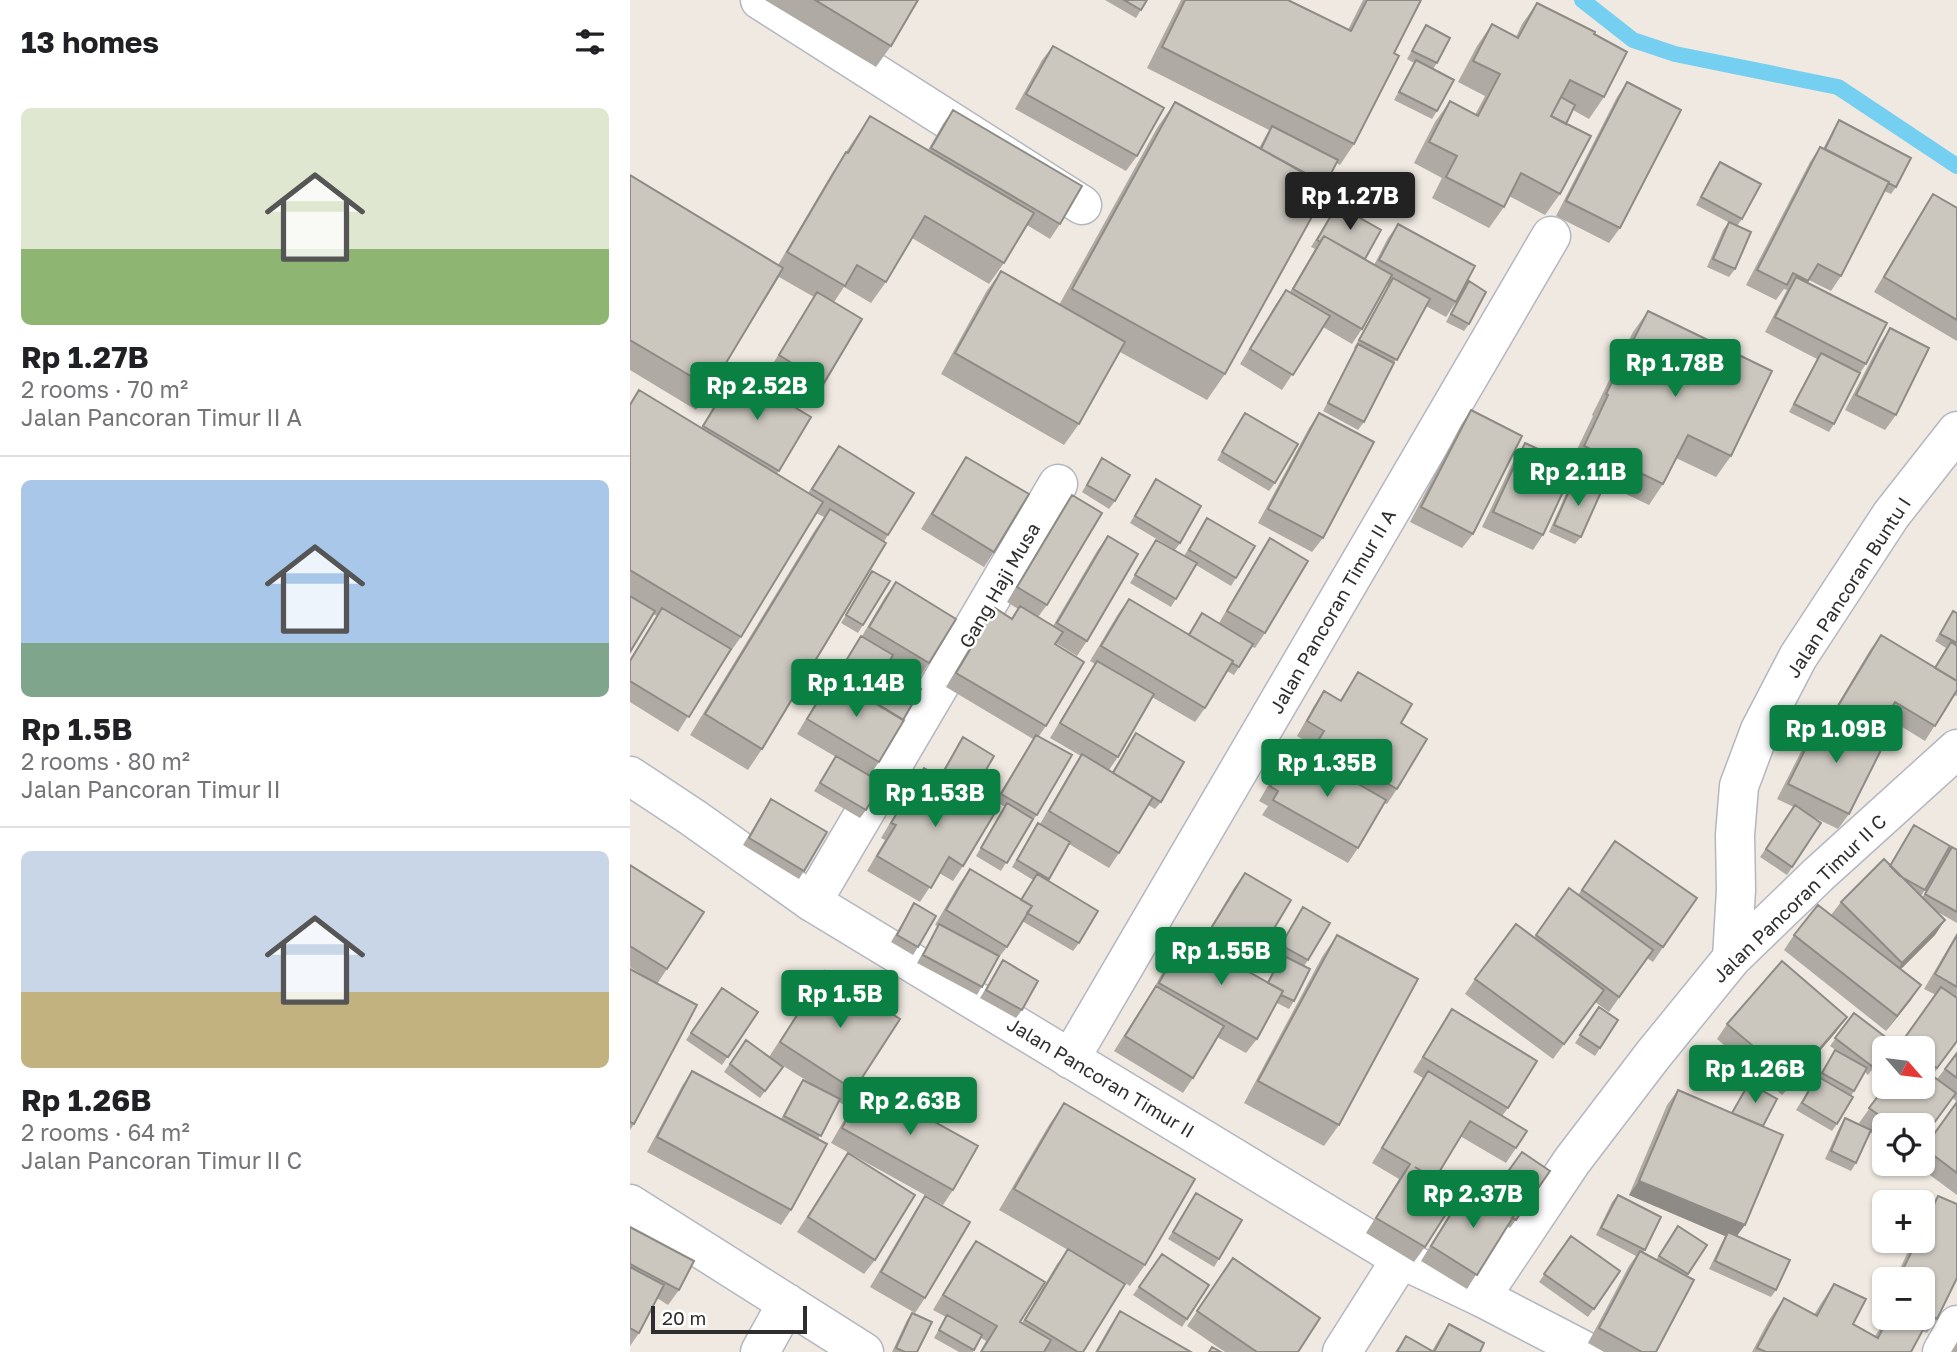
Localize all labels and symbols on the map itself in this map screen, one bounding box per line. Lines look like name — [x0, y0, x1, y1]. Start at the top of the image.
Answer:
pin: Rp 1.27B — [1278, 173, 1422, 232]
pin: Rp 1.78B — [1603, 340, 1747, 399]
pin: Rp 2.52B — [685, 362, 829, 422]
pin: Rp 2.11B — [1506, 448, 1650, 508]
street label: Jalan Pancoran Buntu I — [1781, 492, 1915, 682]
street label: Jalan Pancoran Timur II A — [1264, 505, 1400, 717]
street label: Gang Haji Musa — [954, 518, 1044, 652]
pin: Rp 1.14B — [784, 660, 928, 719]
pin: Rp 1.09B — [1764, 706, 1908, 765]
pin: Rp 1.35B — [1255, 740, 1399, 799]
pin: Rp 1.53B — [863, 770, 1007, 829]
street label: Jalan Pancoran Timur II C — [1707, 809, 1891, 987]
pin: Rp 1.55B — [1149, 928, 1293, 987]
pin: Rp 1.5B — [775, 970, 905, 1030]
street label: Jalan Pancoran Timur II — [1003, 1012, 1199, 1142]
north arrow — [1872, 1036, 1936, 1099]
pin: Rp 1.26B — [1683, 1046, 1827, 1105]
pin: Rp 2.63B — [838, 1078, 982, 1137]
pin: Rp 2.37B — [1401, 1170, 1545, 1230]
scale bar — [651, 1303, 807, 1335]

